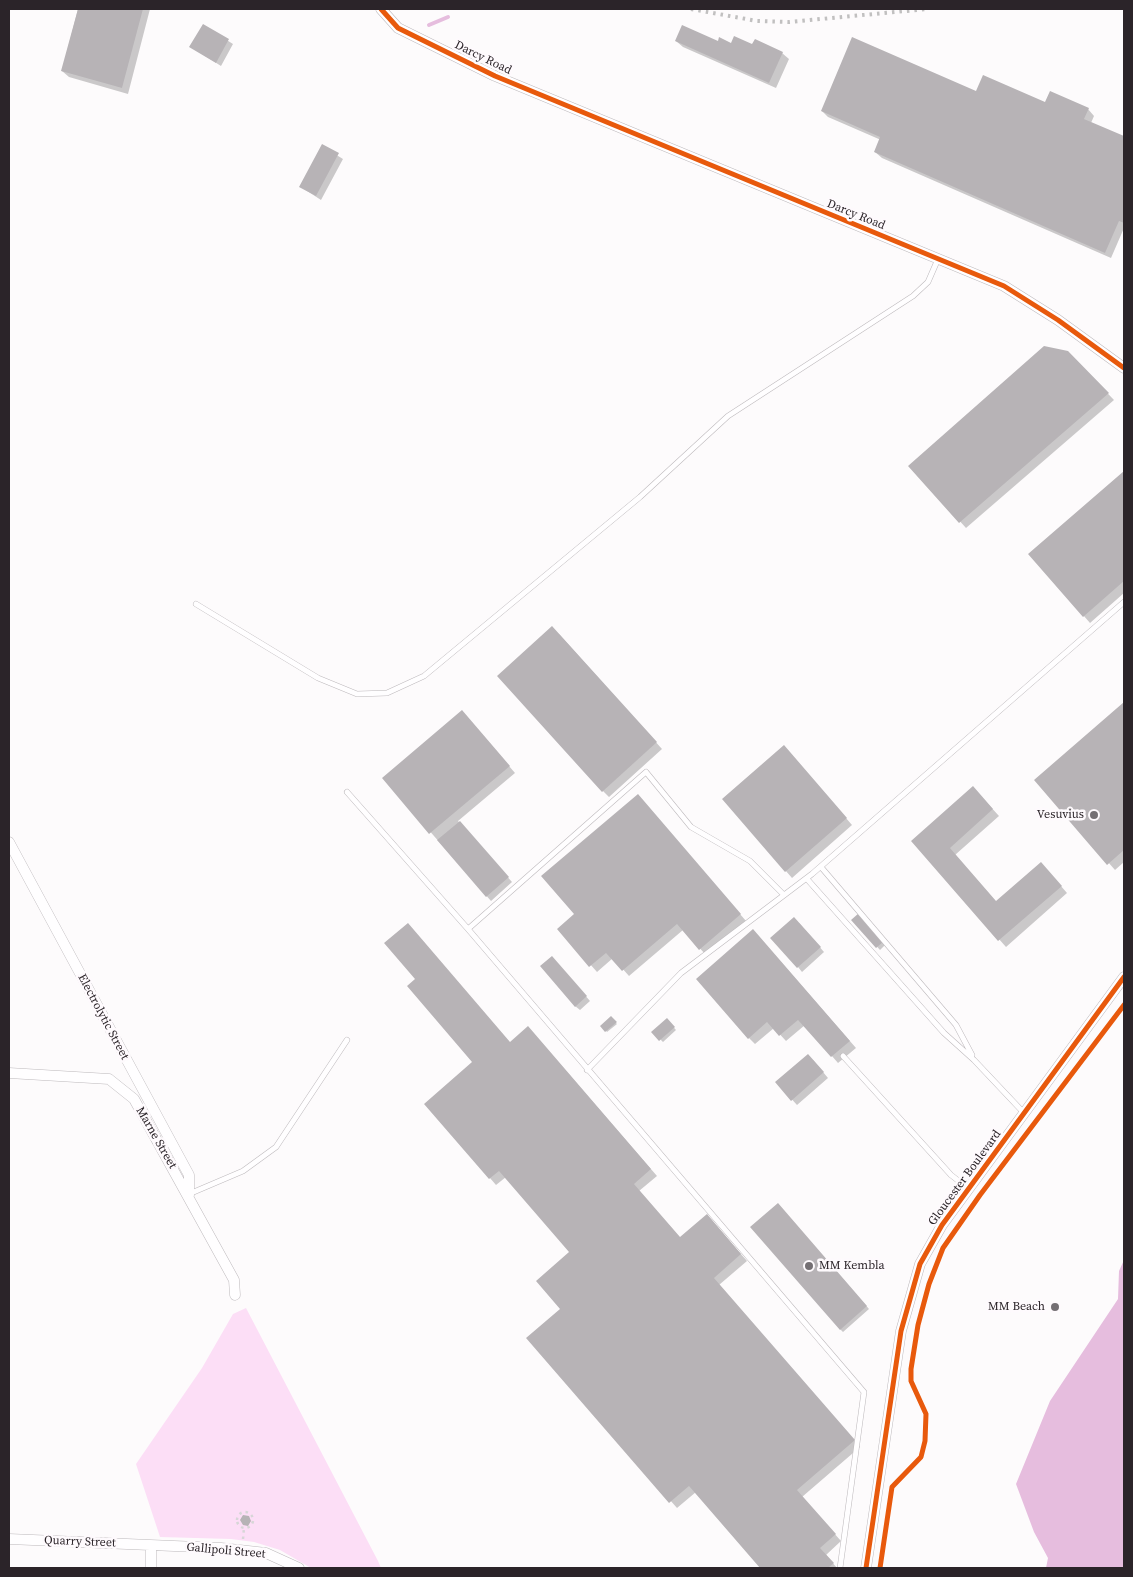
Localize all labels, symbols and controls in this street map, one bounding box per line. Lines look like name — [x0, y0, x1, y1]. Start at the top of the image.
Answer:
street label: Darcy Road — [452, 38, 514, 78]
street label: Darcy Road — [825, 197, 887, 233]
place label: Vesuvius — [1037, 808, 1084, 822]
marker: Vesuvius — [1088, 809, 1100, 821]
street label: Electrolytic Street — [74, 972, 132, 1062]
street label: Marne Street — [133, 1105, 179, 1171]
street label: Gloucester Boulevard — [926, 1127, 1004, 1229]
place label: MM Kembla — [819, 1259, 885, 1273]
marker: MM Kembla — [803, 1260, 815, 1272]
place label: MM Beach — [988, 1300, 1045, 1314]
marker: MM Beach — [1049, 1301, 1061, 1313]
street label: Quarry Street — [44, 1534, 116, 1550]
street label: Gallipoli Street — [186, 1540, 266, 1562]

